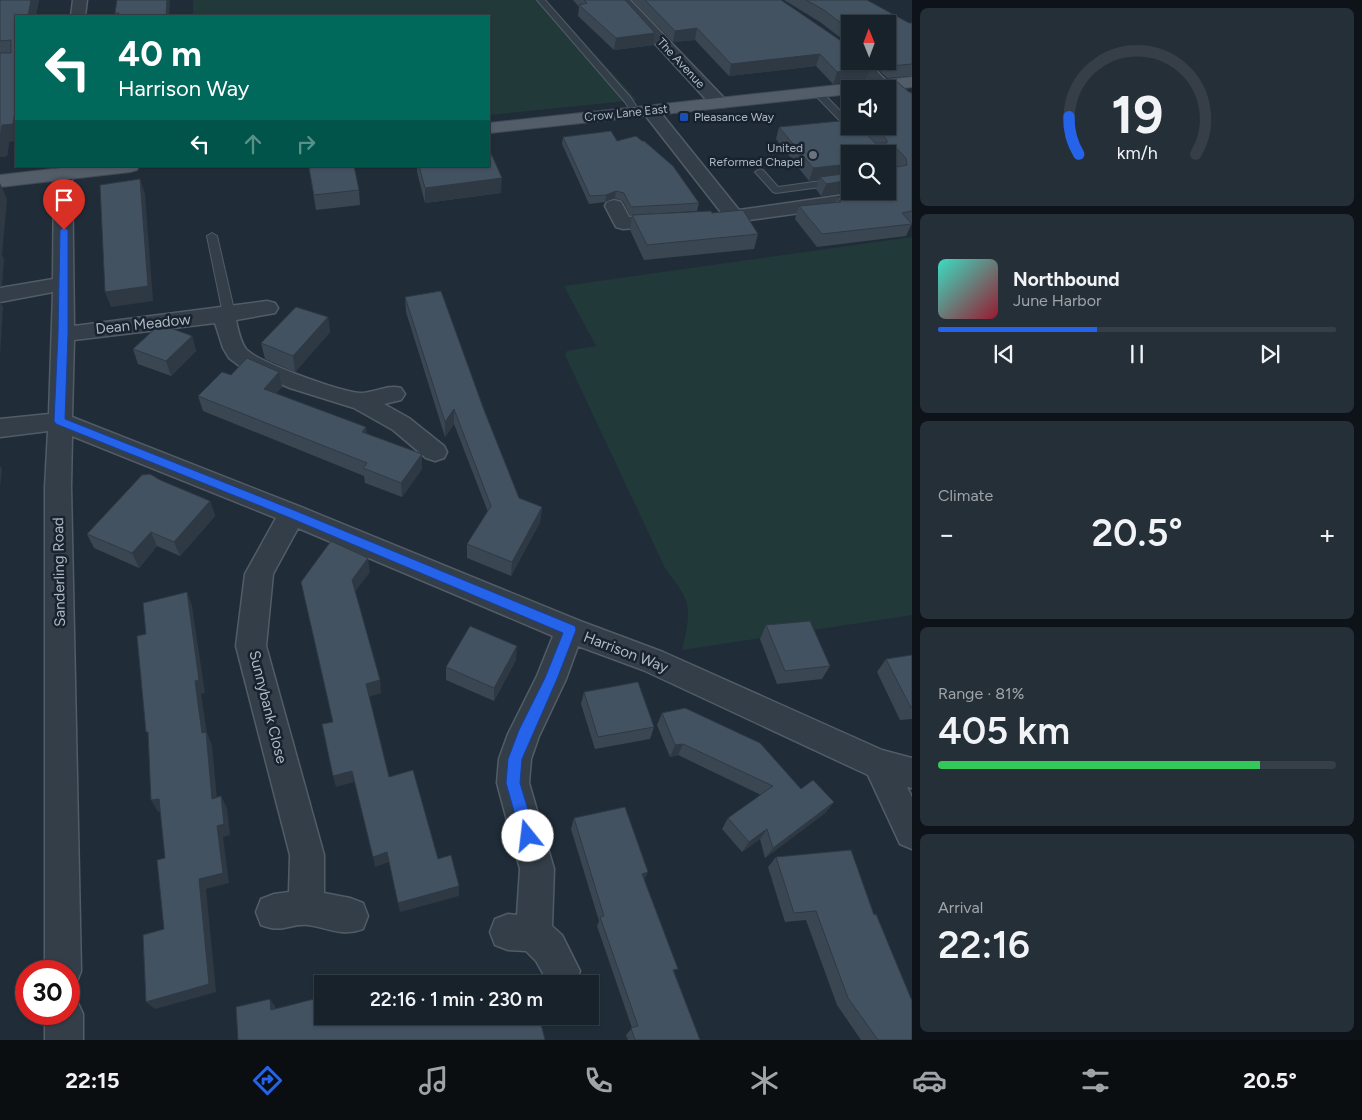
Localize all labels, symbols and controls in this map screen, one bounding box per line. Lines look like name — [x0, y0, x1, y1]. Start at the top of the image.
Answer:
north arrow — [841, 15, 896, 70]
map controls — [841, 15, 896, 200]
text: 40 m — [118, 33, 202, 75]
icon: left — [35, 35, 100, 100]
street label: The Avenue — [654, 35, 708, 91]
text: Harrison Way — [118, 75, 249, 102]
button: sound — [841, 80, 896, 135]
text: 19 — [1111, 84, 1163, 146]
street label: Crow Lane East — [584, 102, 669, 124]
place label: Pleasance Way — [694, 110, 775, 124]
marker: Pleasance Way — [678, 111, 690, 123]
icon: left — [186, 130, 214, 158]
icon: ahead — [239, 130, 267, 158]
icon: right — [292, 130, 320, 158]
place label: United Reformed Chapel — [709, 141, 803, 169]
text: km/h — [1117, 142, 1157, 163]
button: search — [841, 145, 896, 200]
marker: United Reformed Chapel — [807, 149, 819, 161]
pin — [43, 179, 85, 230]
icon: arrive — [50, 186, 78, 214]
text: Northbound — [1013, 268, 1120, 291]
text: June Harbor — [1013, 291, 1101, 310]
street label: Dean Meadow — [94, 310, 192, 338]
icon: previous — [990, 340, 1018, 368]
icon: pause — [1123, 340, 1151, 368]
icon: next — [1256, 340, 1284, 368]
text: Climate — [938, 486, 993, 505]
text: 20.5° — [1091, 510, 1183, 556]
street label: Sanderling Road — [49, 517, 69, 627]
text: − — [938, 517, 955, 551]
text: + — [1319, 517, 1336, 551]
street label: Harrison Way — [581, 628, 671, 676]
street label: Sunnybank Close — [245, 649, 291, 765]
text: Range · 81% — [938, 684, 1024, 703]
text: 405 km — [938, 708, 1070, 754]
position arrow — [501, 809, 553, 861]
text: Arrival — [938, 898, 983, 917]
text: 22:16 — [938, 922, 1030, 968]
speed limit sign: 30 — [15, 960, 80, 1025]
text: 22:16 · 1 min · 230 m — [370, 988, 543, 1011]
icon: directions — [250, 1063, 285, 1098]
icon: music — [416, 1063, 451, 1098]
icon: phone — [581, 1063, 616, 1098]
icon: climate — [747, 1063, 782, 1098]
icon: car — [912, 1063, 947, 1098]
icon: filters — [1078, 1063, 1113, 1098]
text: 22:15 — [65, 1067, 119, 1094]
text: 20.5° — [1243, 1067, 1297, 1094]

